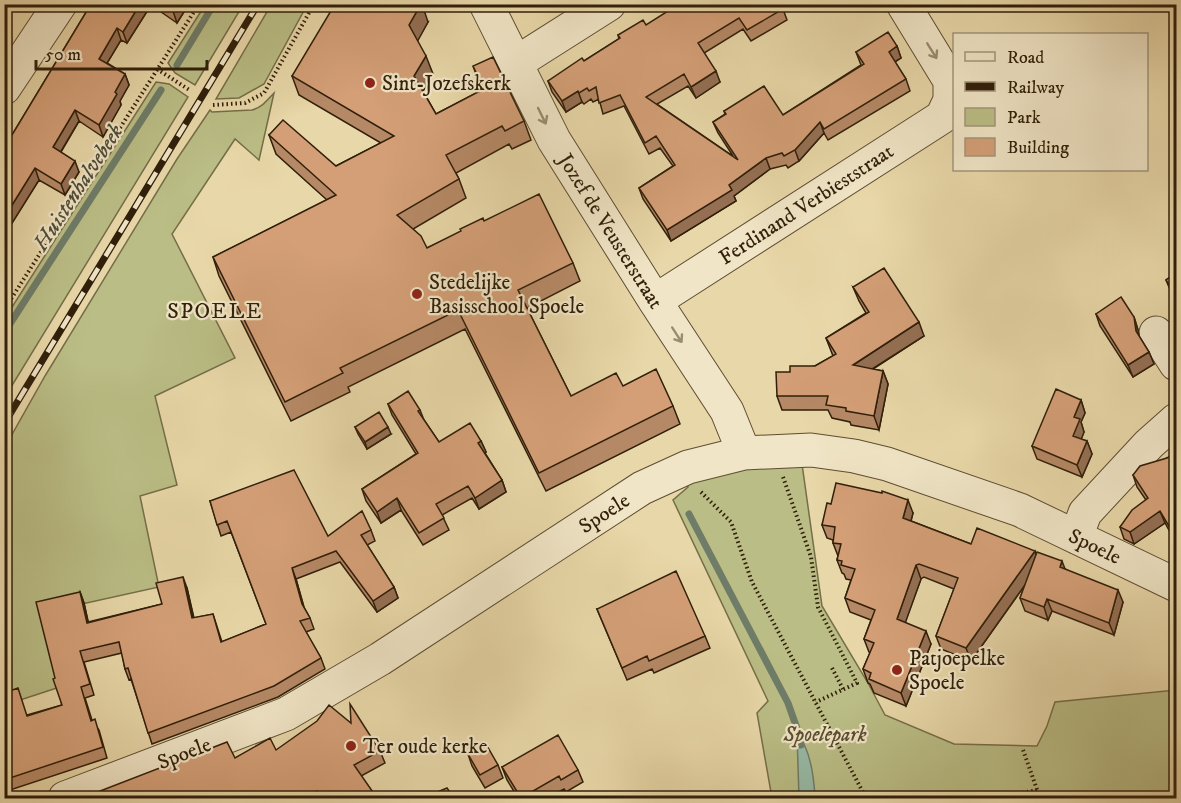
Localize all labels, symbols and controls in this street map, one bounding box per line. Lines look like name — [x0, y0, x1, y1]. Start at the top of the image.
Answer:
scale bar — [36, 33, 207, 71]
legend — [953, 33, 1148, 171]
one-way arrow — [926, 42, 938, 59]
text: 50 m — [45, 44, 81, 66]
text: Road — [1007, 47, 1044, 69]
place label: Sint-Jozefskerk — [382, 71, 512, 97]
marker: Sint-Jozefskerk — [363, 76, 377, 90]
text: Railway — [1007, 77, 1065, 99]
one-way arrow — [536, 106, 548, 124]
text: Park — [1007, 107, 1041, 129]
water label: Huistenhalvebeek — [27, 119, 130, 257]
text: Building — [1007, 137, 1069, 159]
street label: Ferdinand Verbieststraat — [714, 139, 899, 271]
street label: Jozef de Veusterstraat — [551, 147, 669, 314]
place label: Stedelijke Basisschool Spoele — [429, 270, 584, 320]
marker: Stedelijke Basisschool Spoele — [410, 287, 424, 301]
district label: SPOELE — [167, 298, 263, 325]
one-way arrow — [671, 326, 683, 343]
street label: Spoele — [574, 488, 635, 540]
street label: Spoele — [1064, 523, 1125, 571]
place label: Patjoepelke Spoele — [909, 646, 1006, 696]
marker: Patjoepelke Spoele — [890, 663, 904, 677]
park label: Spoelepark — [783, 722, 867, 748]
street label: Spoele — [154, 732, 215, 776]
place label: Ter oude kerke — [363, 734, 488, 760]
marker: Ter oude kerke — [344, 739, 358, 753]

